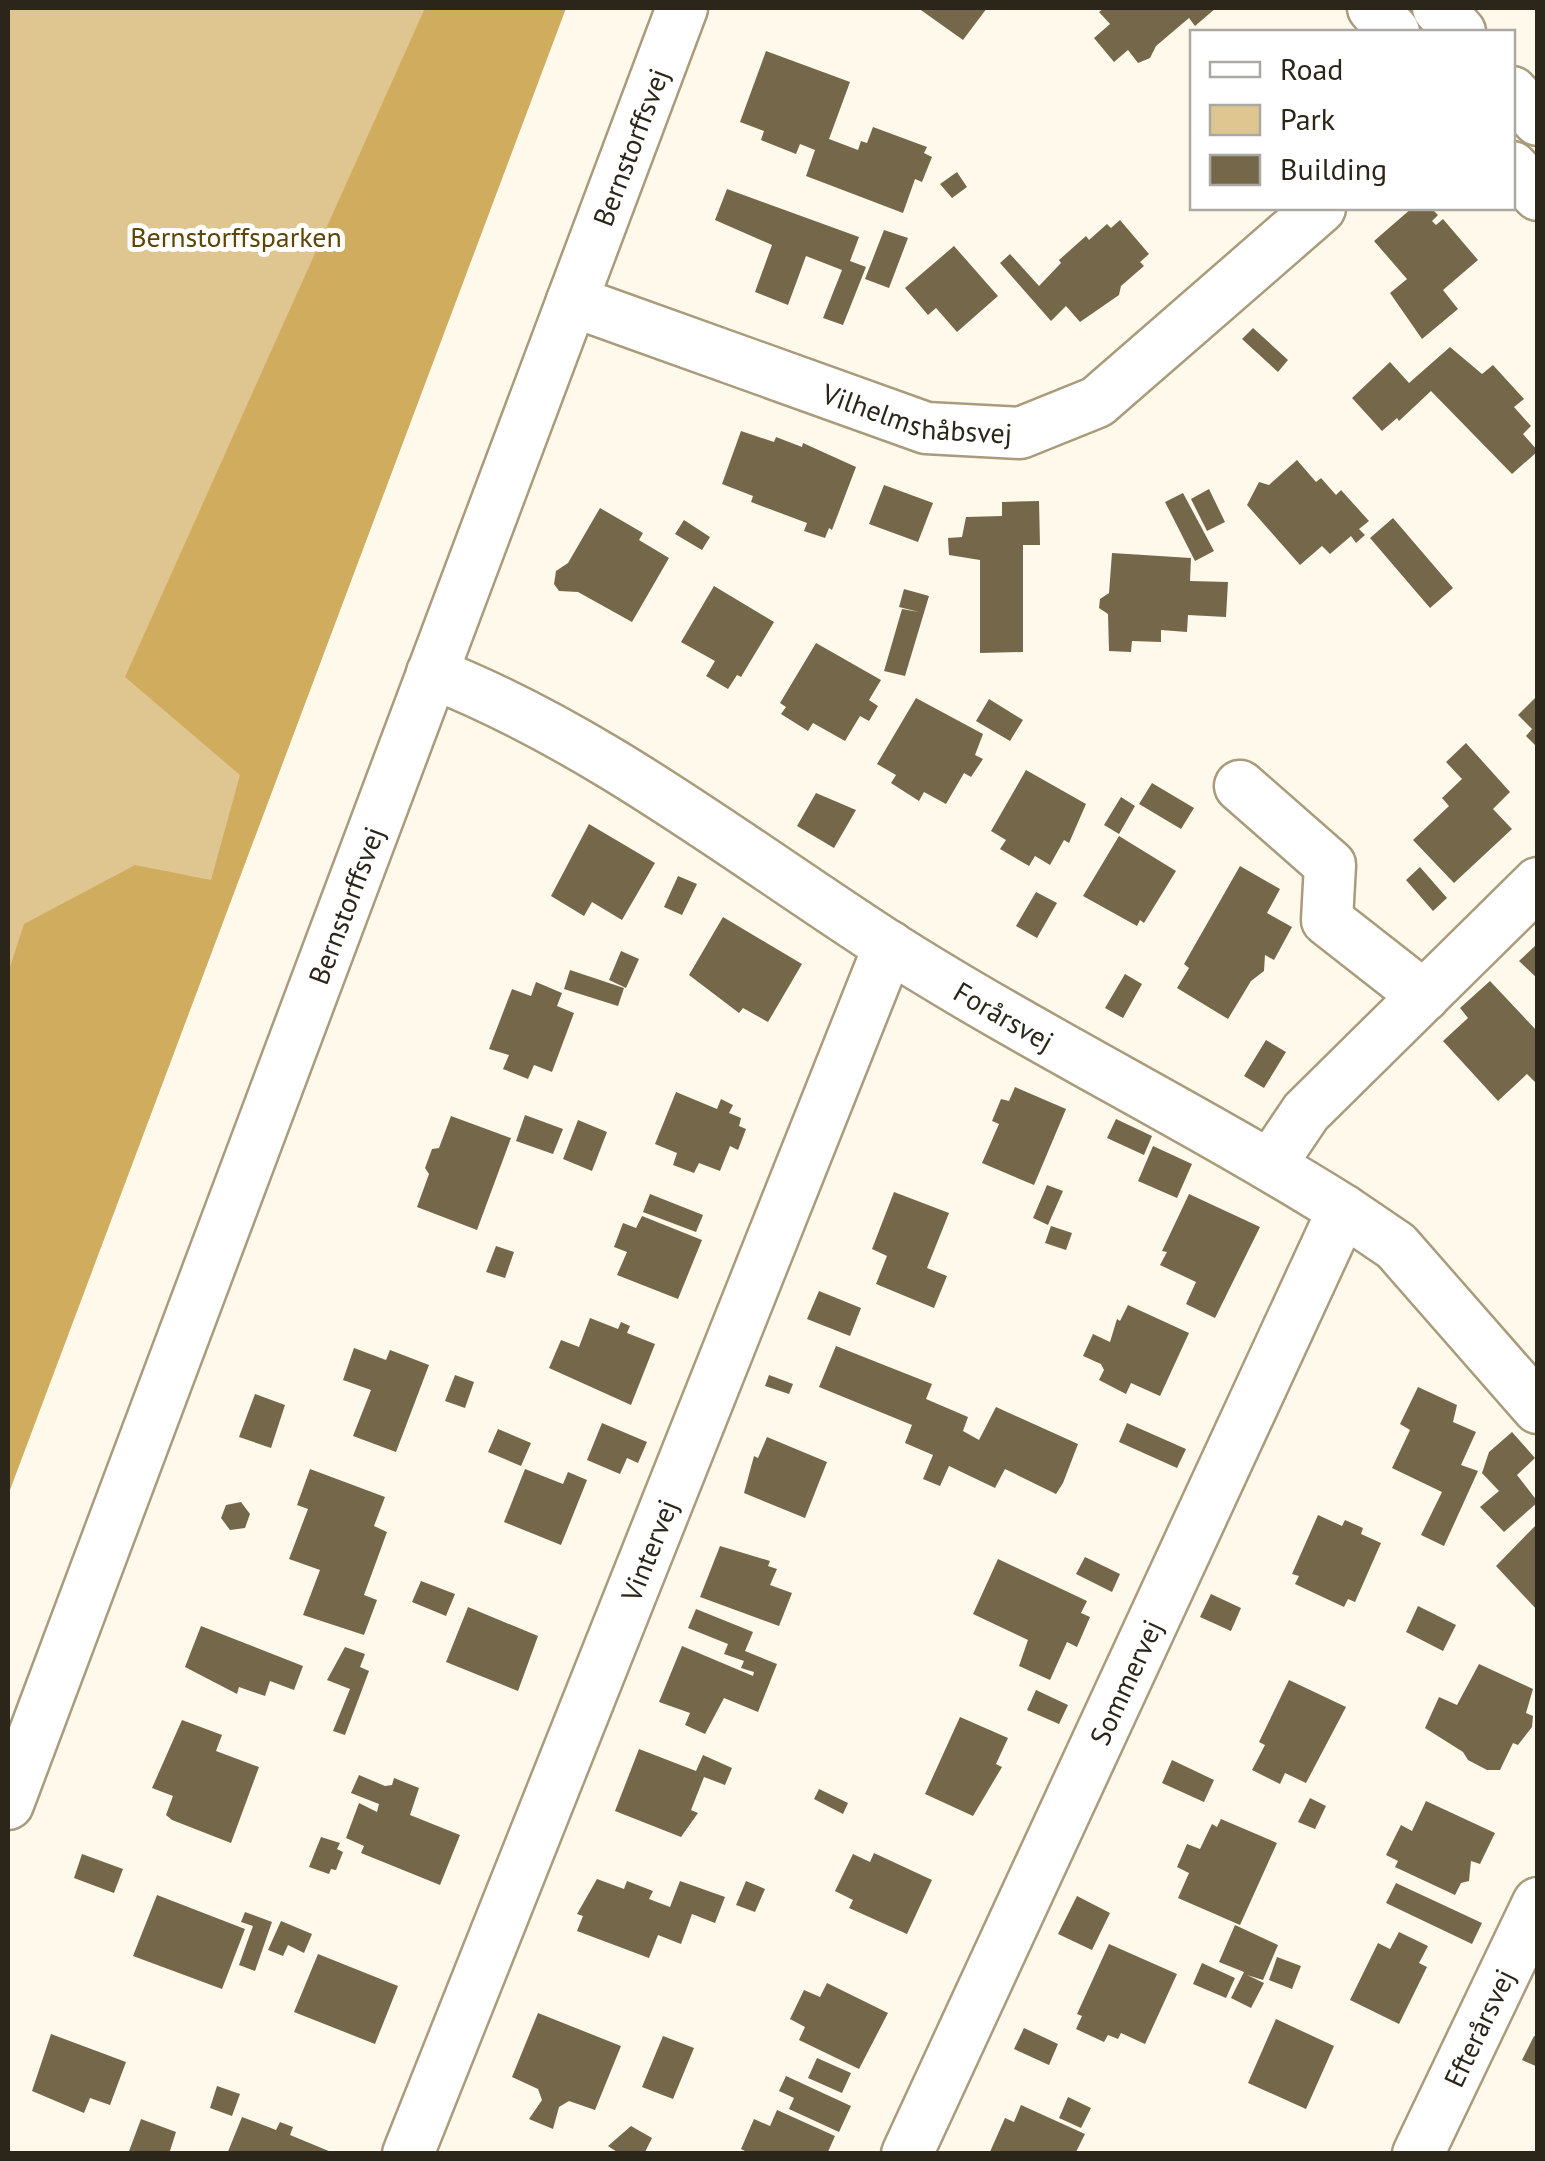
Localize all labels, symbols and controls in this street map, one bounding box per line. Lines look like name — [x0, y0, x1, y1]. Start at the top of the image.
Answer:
legend — [1190, 30, 1515, 210]
text: Road — [1280, 49, 1344, 88]
street label: Bernstorffsvej — [583, 63, 676, 231]
text: Park — [1280, 99, 1336, 138]
text: Building — [1280, 149, 1387, 188]
park label: Bernstorffsparken — [130, 218, 342, 255]
street label: Vilhelmshåbsvej — [817, 374, 1013, 451]
street label: Bernstorffsvej — [299, 821, 392, 989]
street label: Forårsvej — [948, 972, 1061, 1059]
street label: Vintervej — [611, 1494, 685, 1607]
street label: Sommervej — [1080, 1613, 1170, 1751]
street label: Efterårsvej — [1434, 1963, 1522, 2093]

